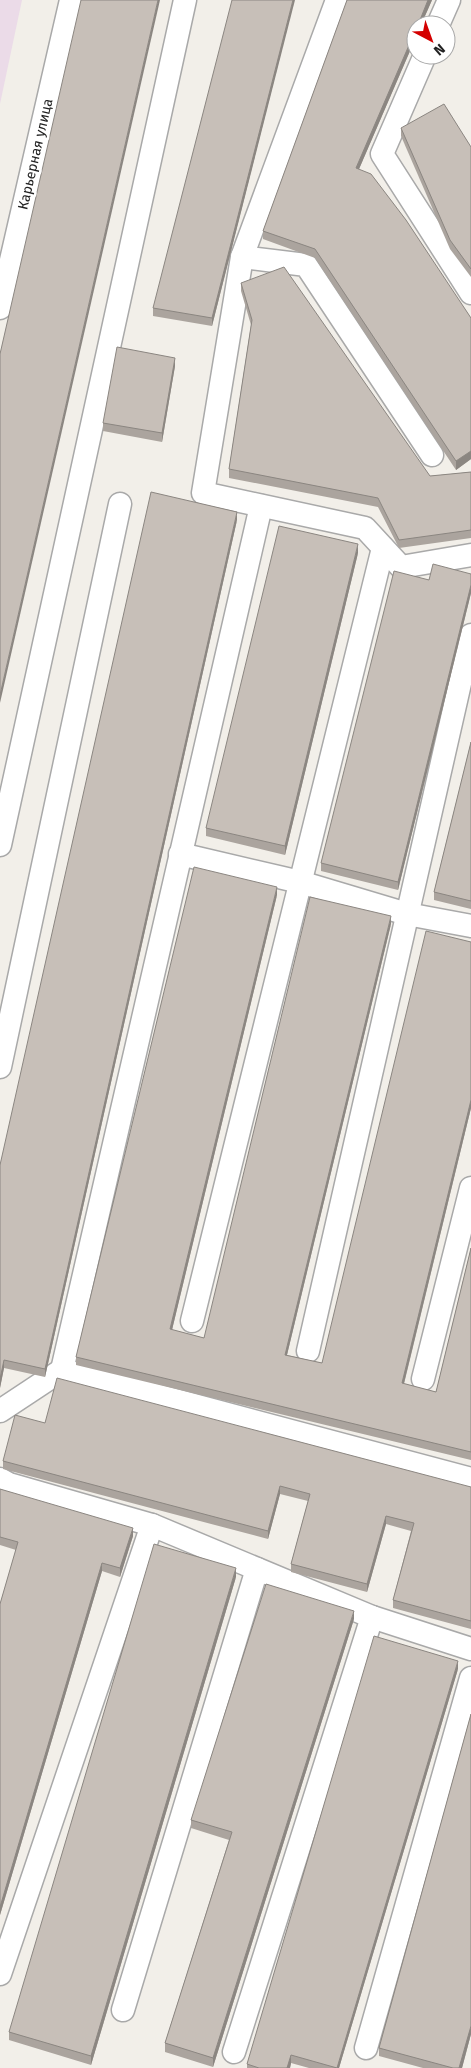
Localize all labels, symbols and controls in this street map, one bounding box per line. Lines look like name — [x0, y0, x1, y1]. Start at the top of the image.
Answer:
north arrow — [406, 15, 456, 65]
text: N — [430, 40, 448, 59]
street label: Карьерная улица — [14, 97, 57, 211]

